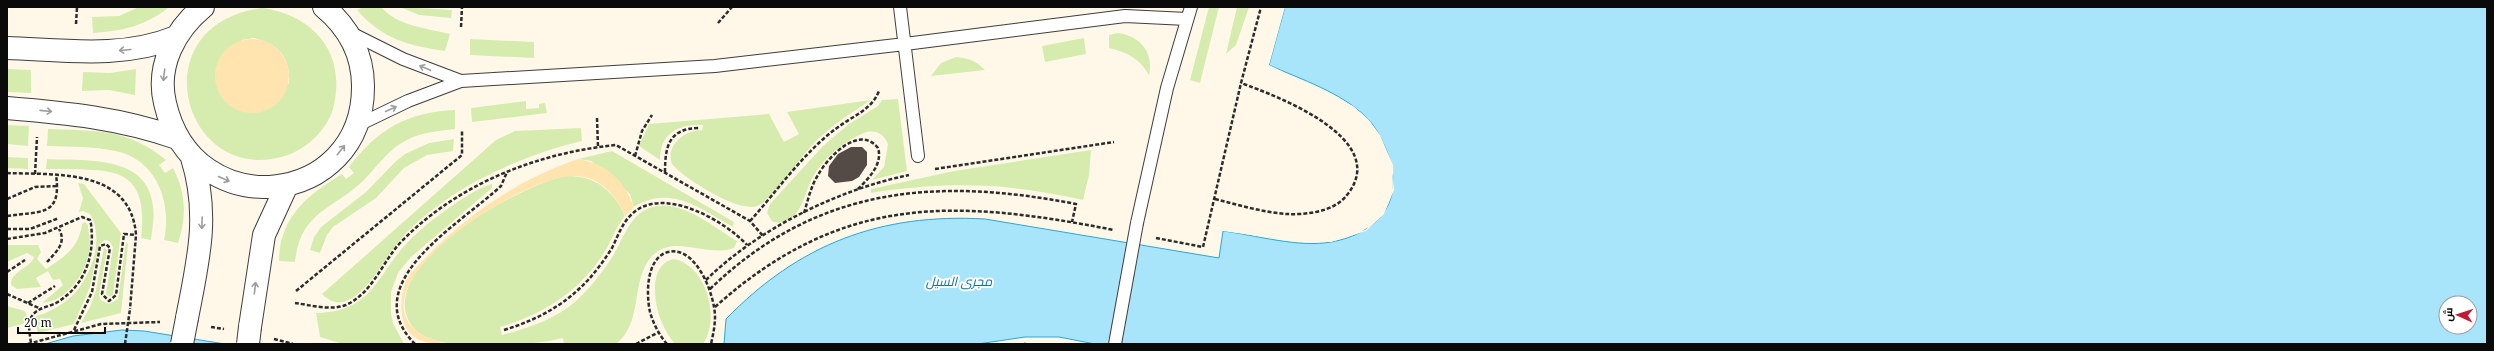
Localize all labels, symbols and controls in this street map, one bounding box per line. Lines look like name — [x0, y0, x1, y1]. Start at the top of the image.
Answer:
one-way arrow — [119, 47, 132, 54]
one-way arrow — [419, 64, 431, 71]
one-way arrow — [160, 68, 168, 81]
one-way arrow — [384, 105, 396, 112]
one-way arrow — [39, 108, 52, 115]
one-way arrow — [337, 144, 345, 155]
one-way arrow — [218, 176, 230, 183]
one-way arrow — [199, 216, 206, 229]
water label: مجرى السيل — [926, 272, 993, 290]
one-way arrow — [251, 282, 259, 295]
north arrow — [2438, 295, 2478, 335]
text: ش — [2440, 307, 2455, 322]
scale bar — [18, 309, 105, 335]
text: 20 m — [24, 314, 52, 331]

